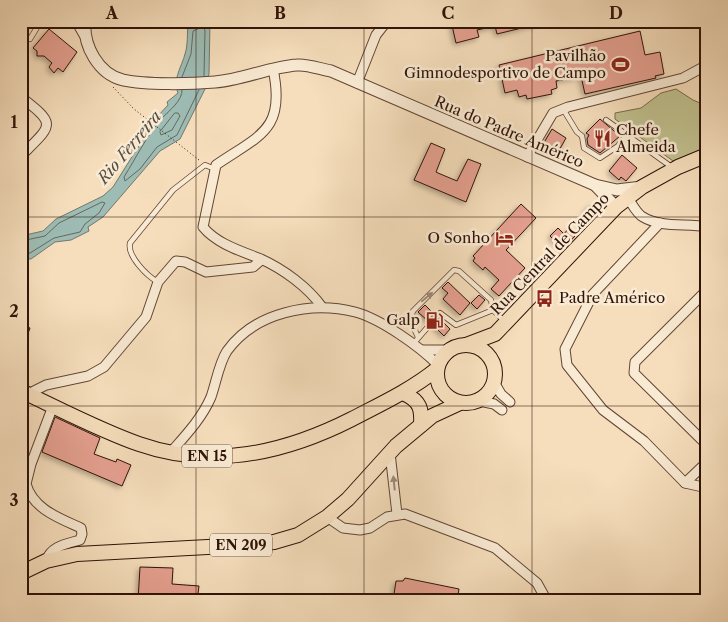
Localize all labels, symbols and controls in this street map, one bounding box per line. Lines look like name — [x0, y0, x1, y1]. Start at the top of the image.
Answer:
text: A — [105, 3, 119, 23]
text: B — [274, 3, 286, 23]
text: C — [442, 3, 454, 23]
text: D — [609, 3, 623, 23]
place label: Pavilhão Gimnodesportivo de Campo — [404, 46, 606, 82]
sports icon: Pavilhão Gimnodesportivo de Campo — [610, 55, 630, 75]
street label: Rua do Padre Américo — [432, 91, 587, 172]
water label: Rio Ferreira — [91, 106, 166, 189]
text: 1 — [10, 112, 18, 132]
place label: Chefe Almeida — [615, 120, 676, 156]
restaurant icon: Chefe Almeida — [592, 129, 612, 149]
street label: Rua Central de Campo — [486, 189, 613, 319]
place label: O Sonho — [427, 228, 490, 247]
hotel icon: O Sonho — [494, 228, 514, 248]
bus stop icon: Padre Américo — [535, 288, 555, 308]
place label: Padre Américo — [559, 288, 665, 307]
one-way arrow — [421, 291, 434, 302]
text: 2 — [9, 301, 19, 321]
place label: Galp — [386, 310, 420, 329]
fuel station icon: Galp — [424, 310, 444, 330]
road number: EN 15 — [182, 444, 232, 468]
one-way arrow — [390, 475, 398, 491]
text: 3 — [9, 490, 19, 510]
road number: EN 209 — [210, 534, 272, 556]

